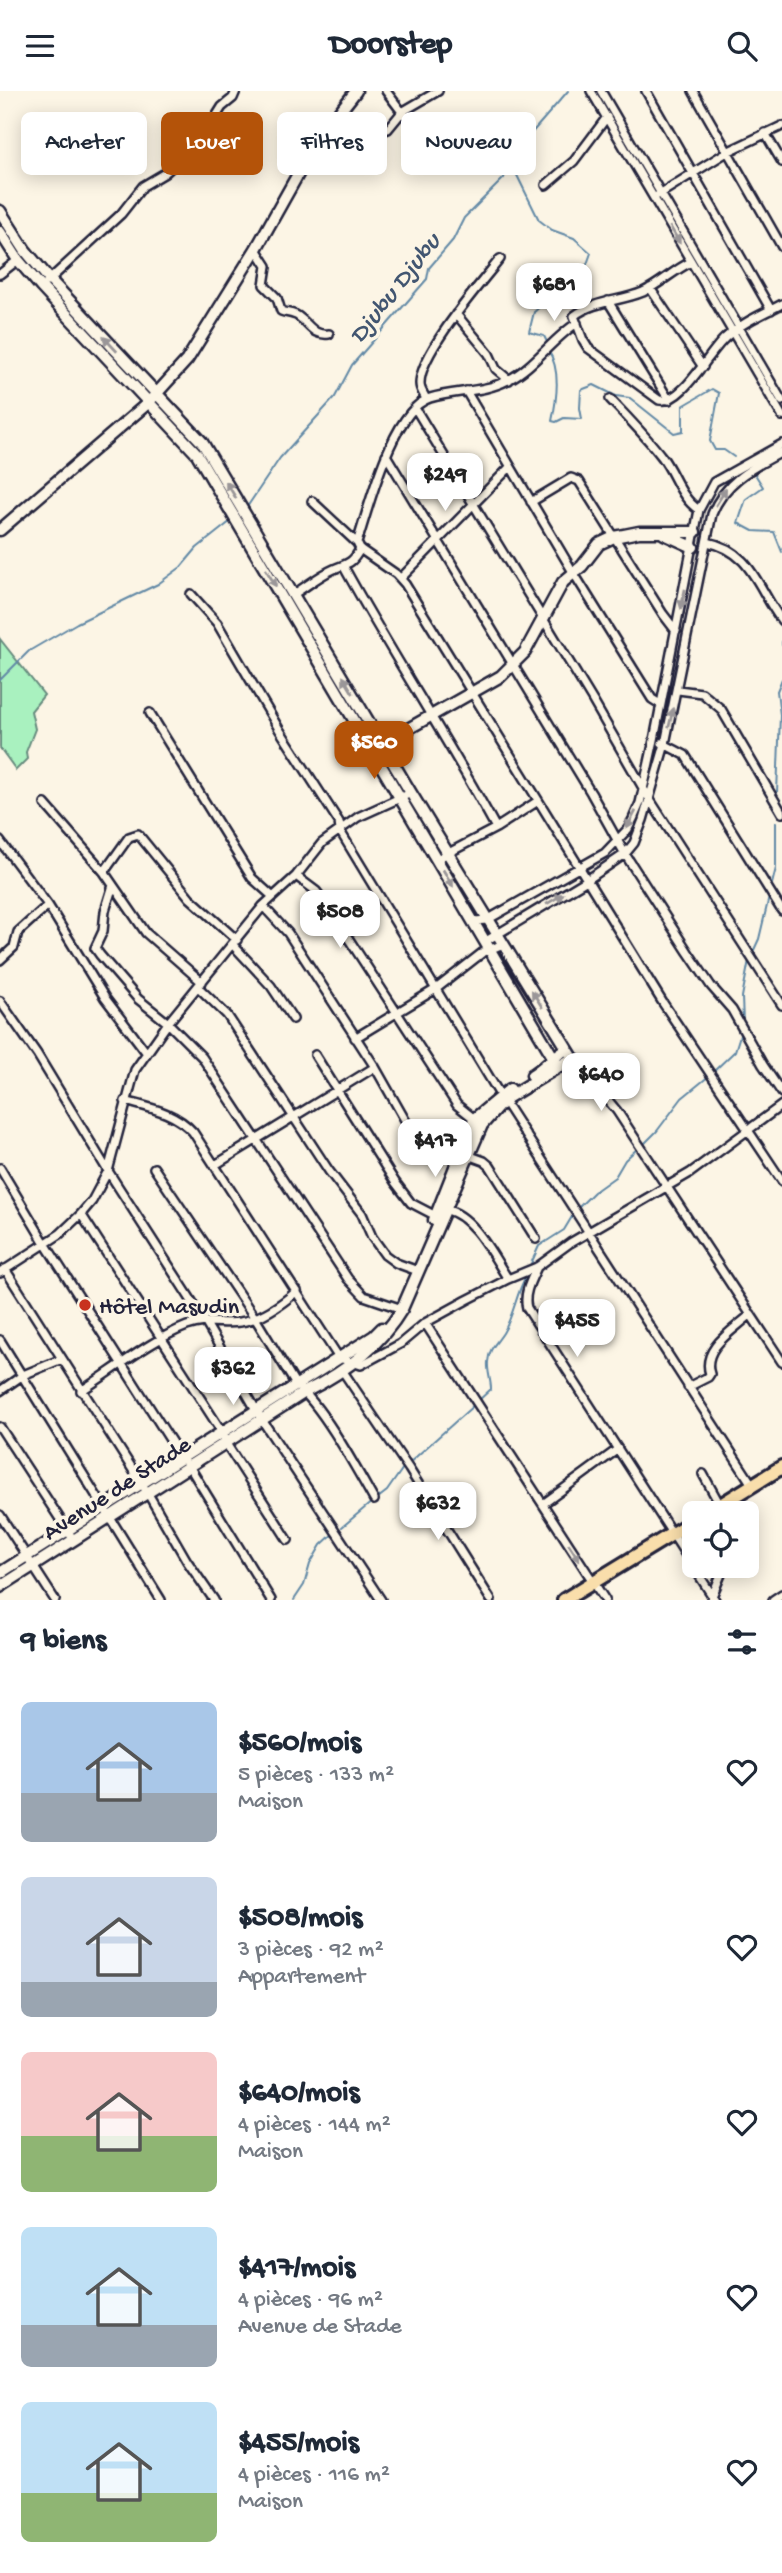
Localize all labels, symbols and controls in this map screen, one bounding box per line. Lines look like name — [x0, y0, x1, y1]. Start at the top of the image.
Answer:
icon: menu — [21, 27, 59, 65]
text: Doorstep — [330, 27, 452, 65]
icon: search — [723, 27, 761, 65]
chip: Acheter — [21, 112, 147, 175]
chip: Louer — [161, 112, 263, 175]
chip: Filtres — [277, 112, 387, 175]
chip: Nouveau — [401, 112, 536, 175]
one-way arrow — [669, 225, 681, 244]
water label: Djubu Djubu — [344, 227, 450, 351]
pin: $681 — [513, 264, 595, 323]
text: $681 — [532, 272, 576, 299]
one-way arrow — [102, 335, 118, 353]
pin: $249 — [404, 453, 486, 513]
text: $249 — [423, 462, 467, 489]
one-way arrow — [224, 480, 237, 499]
one-way arrow — [715, 488, 727, 507]
one-way arrow — [265, 568, 278, 587]
one-way arrow — [677, 588, 688, 610]
one-way arrow — [342, 675, 354, 695]
one-way arrow — [665, 707, 676, 729]
pin: $560 — [333, 721, 415, 781]
text: $560 — [350, 730, 398, 757]
one-way arrow — [626, 810, 637, 830]
one-way arrow — [442, 868, 455, 887]
pin: $508 — [299, 891, 381, 950]
one-way arrow — [546, 893, 565, 905]
text: $508 — [316, 899, 364, 926]
one-way arrow — [531, 990, 543, 1009]
pin: $640 — [560, 1053, 642, 1113]
text: $640 — [578, 1062, 624, 1089]
pin: $417 — [394, 1119, 476, 1179]
text: $417 — [414, 1128, 456, 1155]
place label: Hôtel Masudin — [99, 1294, 240, 1323]
marker: Hôtel Masudin — [77, 1297, 93, 1313]
pin: $455 — [536, 1299, 618, 1359]
text: $455 — [554, 1308, 600, 1335]
pin: $362 — [192, 1347, 274, 1407]
text: $362 — [210, 1356, 256, 1383]
street label: Avenue de Stade — [38, 1431, 198, 1549]
pin: $632 — [397, 1483, 479, 1542]
text: $632 — [415, 1491, 461, 1518]
map controls — [682, 1501, 759, 1578]
button: locate — [682, 1501, 759, 1578]
one-way arrow — [567, 1543, 580, 1562]
icon: filters — [723, 1623, 761, 1661]
text: 9 biens — [21, 1625, 106, 1660]
text: $560/mois — [238, 1727, 361, 1762]
icon: home — [77, 1730, 161, 1814]
icon: heart — [723, 1753, 761, 1791]
text: 5 pièces · 133 m² — [238, 1762, 394, 1789]
text: Maison — [238, 1789, 303, 1816]
text: $508/mois — [238, 1902, 362, 1937]
icon: home — [77, 1905, 161, 1989]
icon: heart — [723, 1928, 761, 1966]
text: 3 pièces · 92 m² — [238, 1937, 384, 1964]
text: Appartement — [238, 1964, 365, 1991]
text: $640/mois — [238, 2077, 360, 2112]
icon: home — [77, 2080, 161, 2164]
icon: heart — [723, 2103, 761, 2141]
text: 4 pièces · 144 m² — [238, 2112, 391, 2139]
text: Maison — [238, 2139, 303, 2166]
text: $417/mois — [238, 2252, 355, 2287]
icon: home — [77, 2255, 161, 2339]
icon: heart — [723, 2278, 761, 2316]
text: 4 pièces · 96 m² — [238, 2287, 383, 2314]
text: Avenue de Stade — [238, 2314, 402, 2341]
text: $455/mois — [238, 2427, 359, 2462]
icon: home — [77, 2430, 161, 2514]
icon: heart — [723, 2453, 761, 2491]
text: 4 pièces · 116 m² — [238, 2462, 390, 2489]
text: Maison — [238, 2489, 303, 2516]

